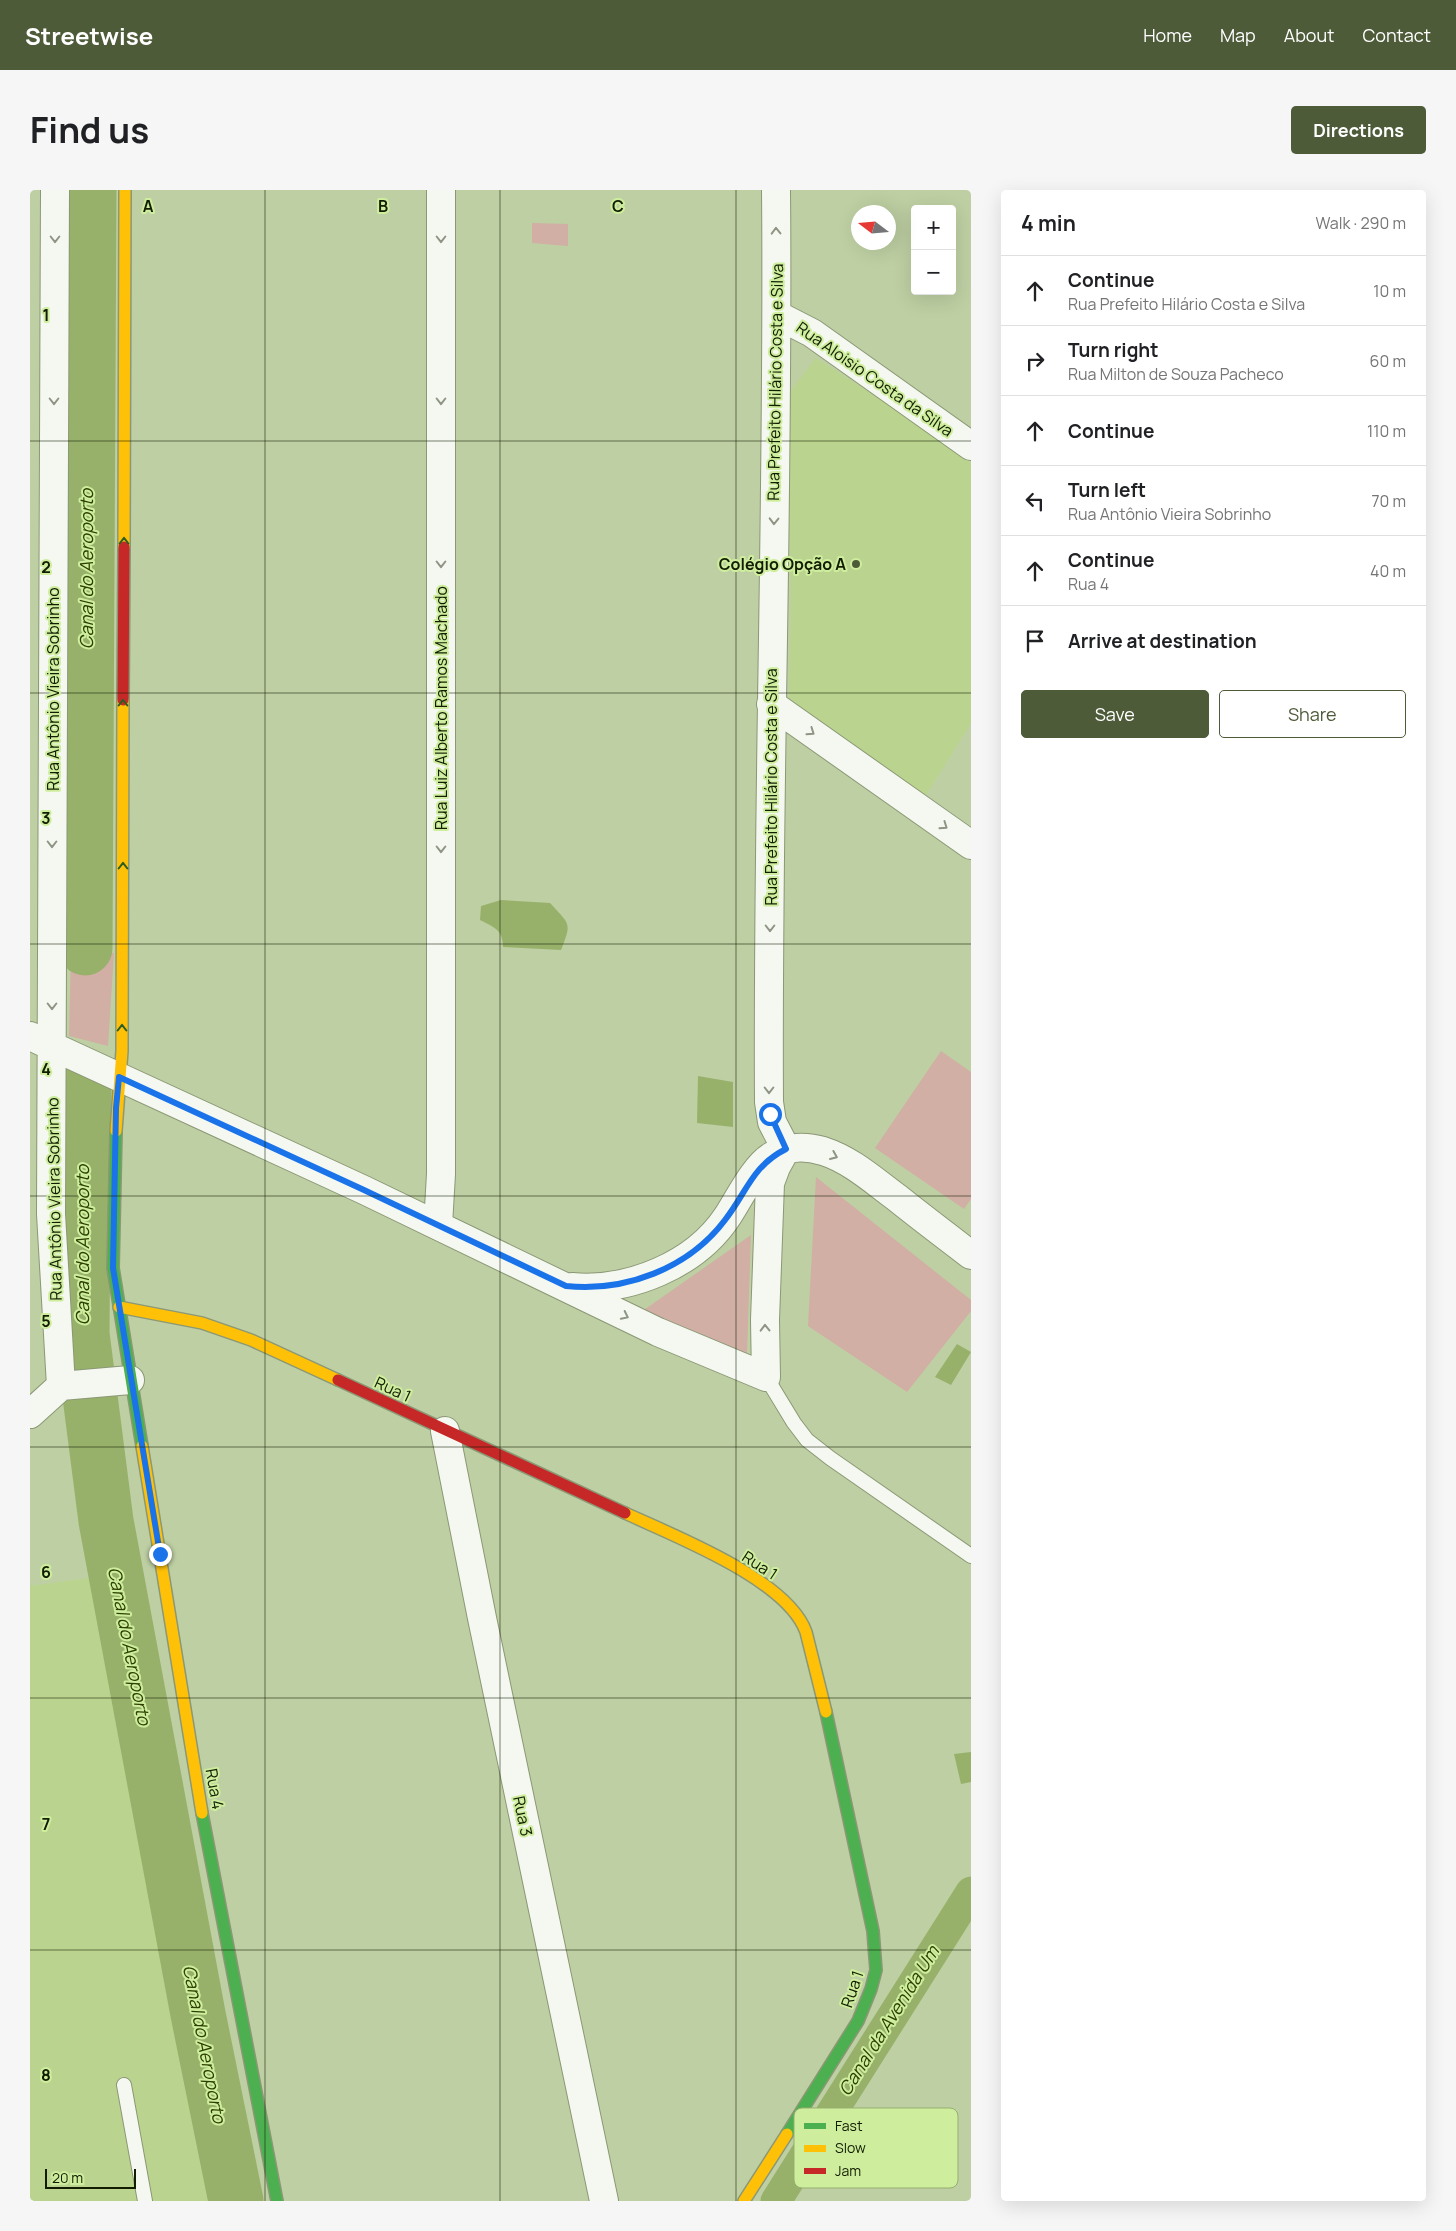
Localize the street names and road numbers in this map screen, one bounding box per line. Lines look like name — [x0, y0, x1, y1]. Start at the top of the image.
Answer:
street label: Rua Prefeito Hilário Costa e Silva — [762, 263, 788, 501]
street label: Rua Aloisio Costa da Silva — [792, 316, 958, 442]
street label: Rua Luiz Alberto Ramos Machado — [430, 586, 452, 830]
street label: Rua Antônio Vieira Sobrinho — [42, 587, 64, 791]
street label: Rua Prefeito Hilário Costa e Silva — [760, 668, 782, 906]
street label: Rua Antônio Vieira Sobrinho — [41, 1097, 67, 1301]
street label: Rua 1 — [371, 1371, 415, 1407]
street label: Rua 1 — [738, 1545, 782, 1585]
street label: Rua 4 — [201, 1767, 229, 1811]
street label: Rua 3 — [508, 1794, 538, 1838]
street label: Rua 1 — [835, 1967, 869, 2011]

